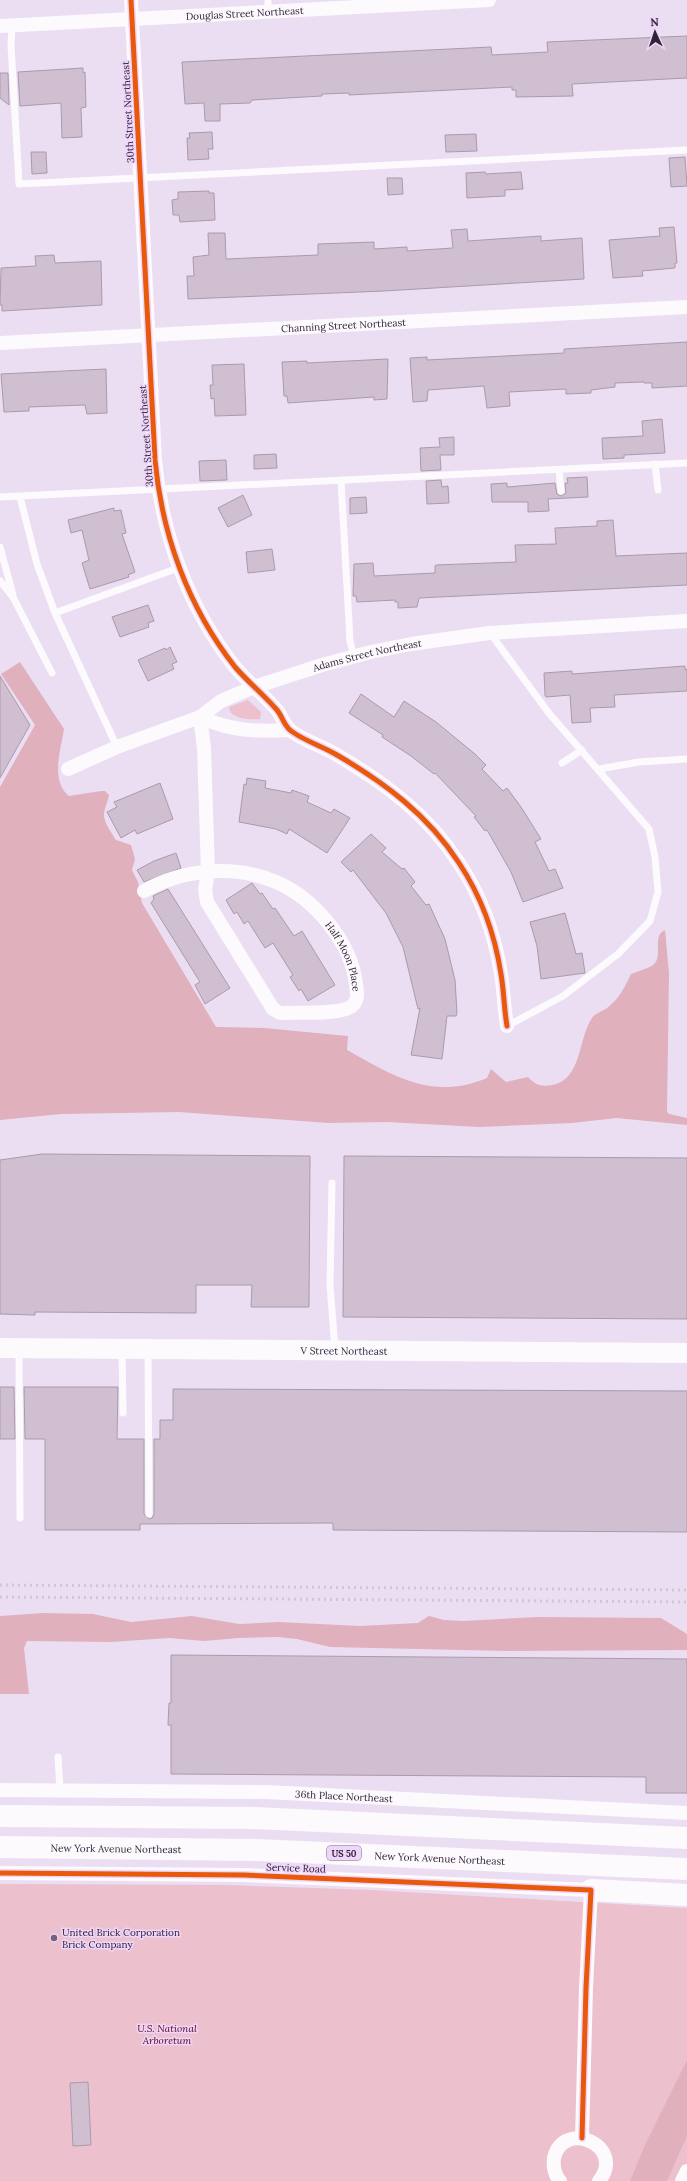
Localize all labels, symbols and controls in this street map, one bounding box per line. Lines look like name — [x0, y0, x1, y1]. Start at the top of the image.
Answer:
street label: Douglas Street Northeast — [185, 3, 304, 23]
north arrow — [635, 12, 675, 52]
text: N — [650, 15, 660, 29]
street label: 30th Street Northeast — [119, 61, 137, 163]
street label: Channing Street Northeast — [281, 315, 407, 335]
street label: 30th Street Northeast — [136, 385, 156, 487]
street label: Adams Street Northeast — [310, 636, 422, 674]
street label: Half Moon Place — [323, 918, 363, 993]
street label: V Street Northeast — [299, 1344, 388, 1357]
street label: 36th Place Northeast — [295, 1787, 393, 1805]
street label: New York Avenue Northeast — [51, 1841, 182, 1856]
road number: US 50 — [327, 1846, 361, 1860]
street label: New York Avenue Northeast — [374, 1849, 506, 1867]
street label: Service Road — [266, 1860, 326, 1876]
place label: United Brick Corporation Brick Company — [62, 1926, 180, 1951]
marker: United Brick Corporation Brick Company — [49, 1933, 59, 1943]
park label: U.S. National Arboretum — [137, 2022, 197, 2047]

